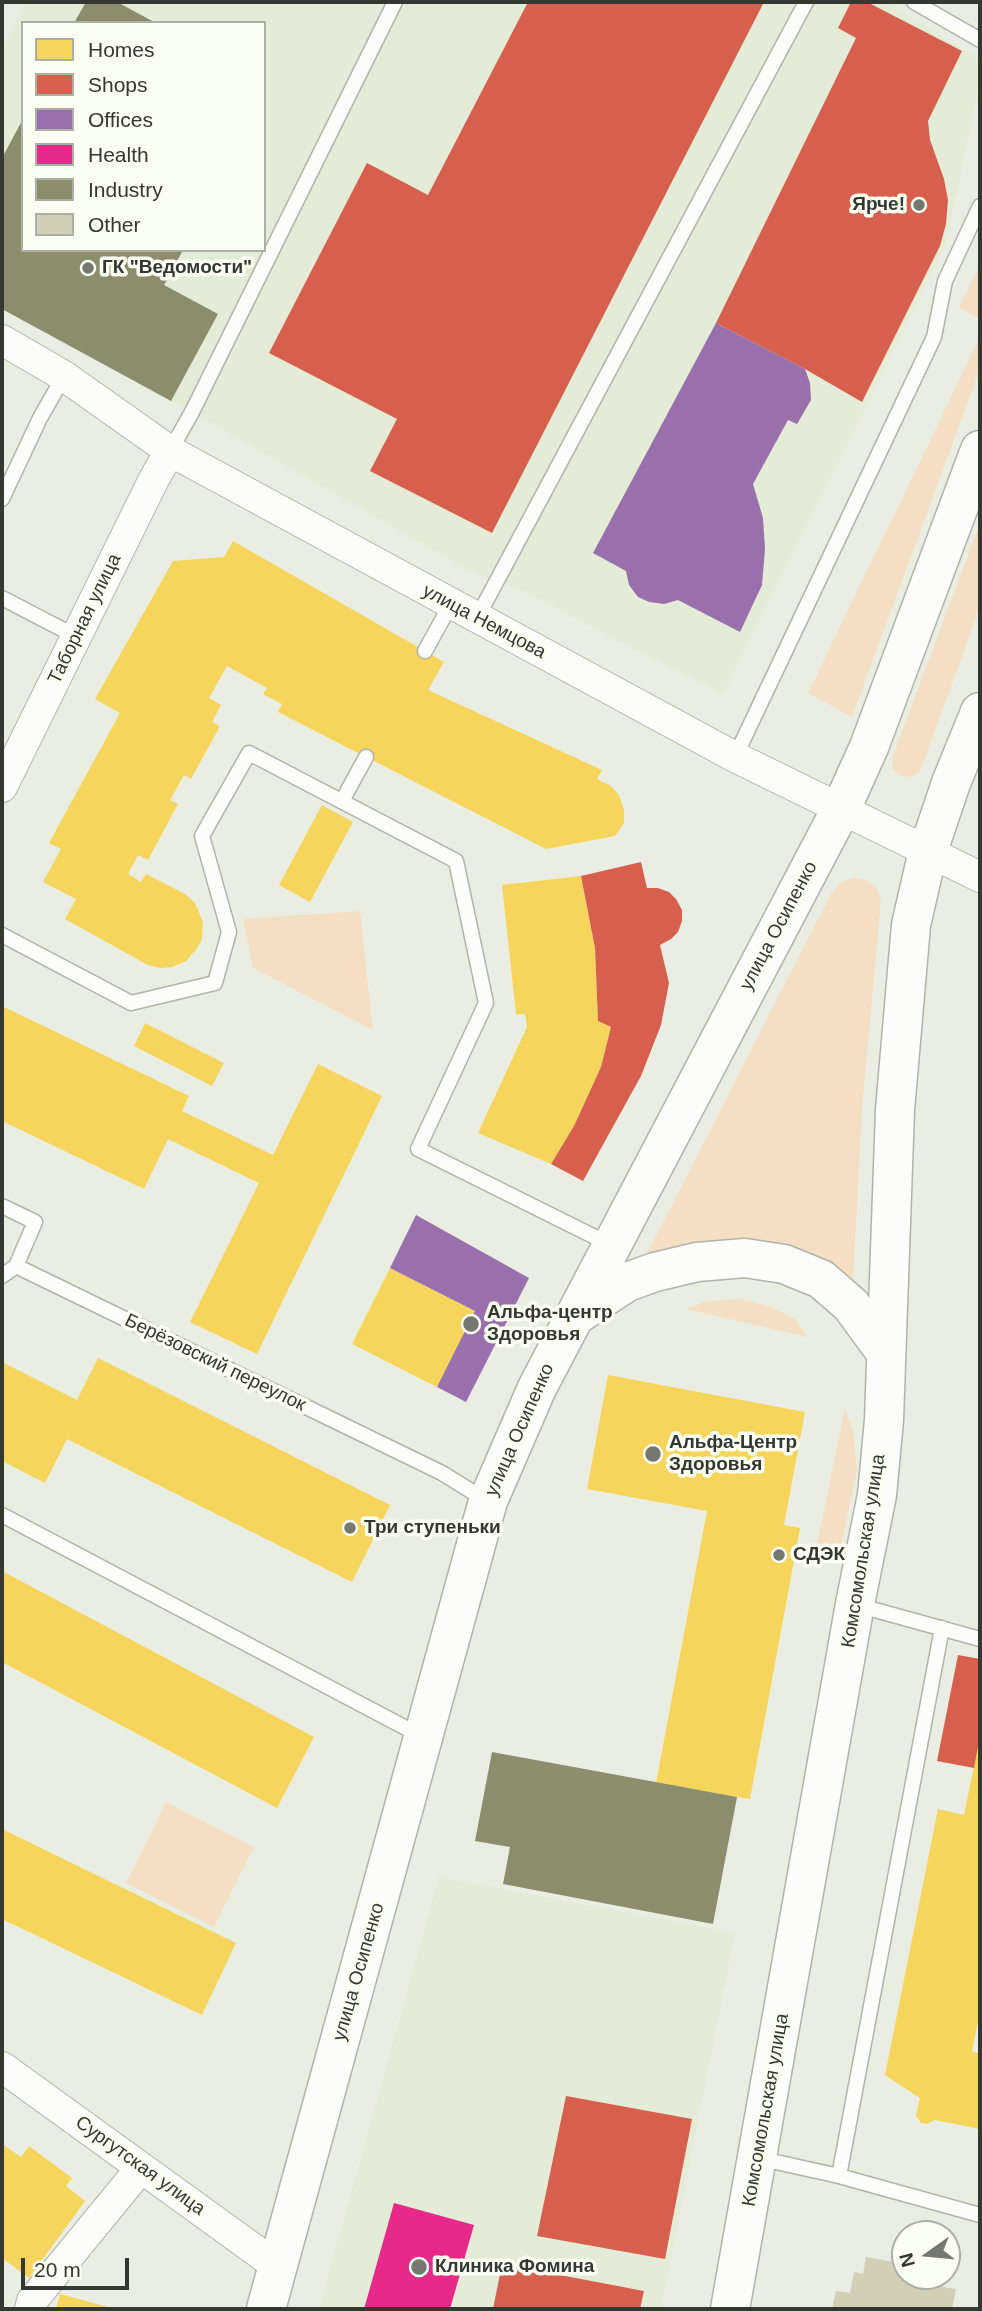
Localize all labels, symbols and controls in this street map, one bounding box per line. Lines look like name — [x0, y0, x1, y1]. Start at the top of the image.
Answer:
legend — [21, 21, 266, 252]
text: Homes — [88, 38, 155, 61]
text: Shops — [88, 73, 148, 96]
text: Offices — [88, 108, 153, 131]
text: Health — [88, 143, 149, 166]
text: Industry — [88, 178, 163, 201]
place label: Ярче! — [852, 194, 905, 216]
marker: Ярче! — [911, 197, 927, 213]
text: Other — [88, 213, 141, 236]
place label: ГК "Ведомости" — [102, 257, 252, 279]
marker: ГК "Ведомости" — [80, 260, 96, 276]
street label: Таборная улица — [44, 550, 126, 688]
street label: улица Немцова — [418, 580, 550, 664]
street label: улица Осипенко — [735, 858, 823, 994]
place label: Альфа-центр Здоровья — [487, 1302, 613, 1346]
street label: Берёзовский переулок — [121, 1309, 309, 1417]
marker: Альфа-центр Здоровья — [461, 1314, 481, 1334]
street label: улица Осипенко — [481, 1360, 559, 1500]
place label: Альфа-Центр Здоровья — [669, 1432, 797, 1476]
marker: Альфа-Центр Здоровья — [643, 1444, 663, 1464]
street label: Комсомольская улица — [837, 1453, 891, 1649]
place label: Три ступеньки — [364, 1517, 501, 1539]
marker: Три ступеньки — [342, 1520, 358, 1536]
place label: СДЭК — [793, 1544, 845, 1566]
marker: СДЭК — [771, 1547, 787, 1563]
street label: улица Осипенко — [328, 1900, 390, 2044]
street label: Комсомольская улица — [738, 2012, 794, 2208]
street label: Сургутская улица — [71, 2111, 209, 2221]
north arrow — [891, 2220, 961, 2290]
scale bar — [24, 2244, 133, 2288]
text: N — [895, 2251, 919, 2269]
place label: Клиника Фомина — [435, 2256, 594, 2278]
marker: Клиника Фомина — [409, 2257, 429, 2277]
text: 20 m — [34, 2258, 81, 2281]

